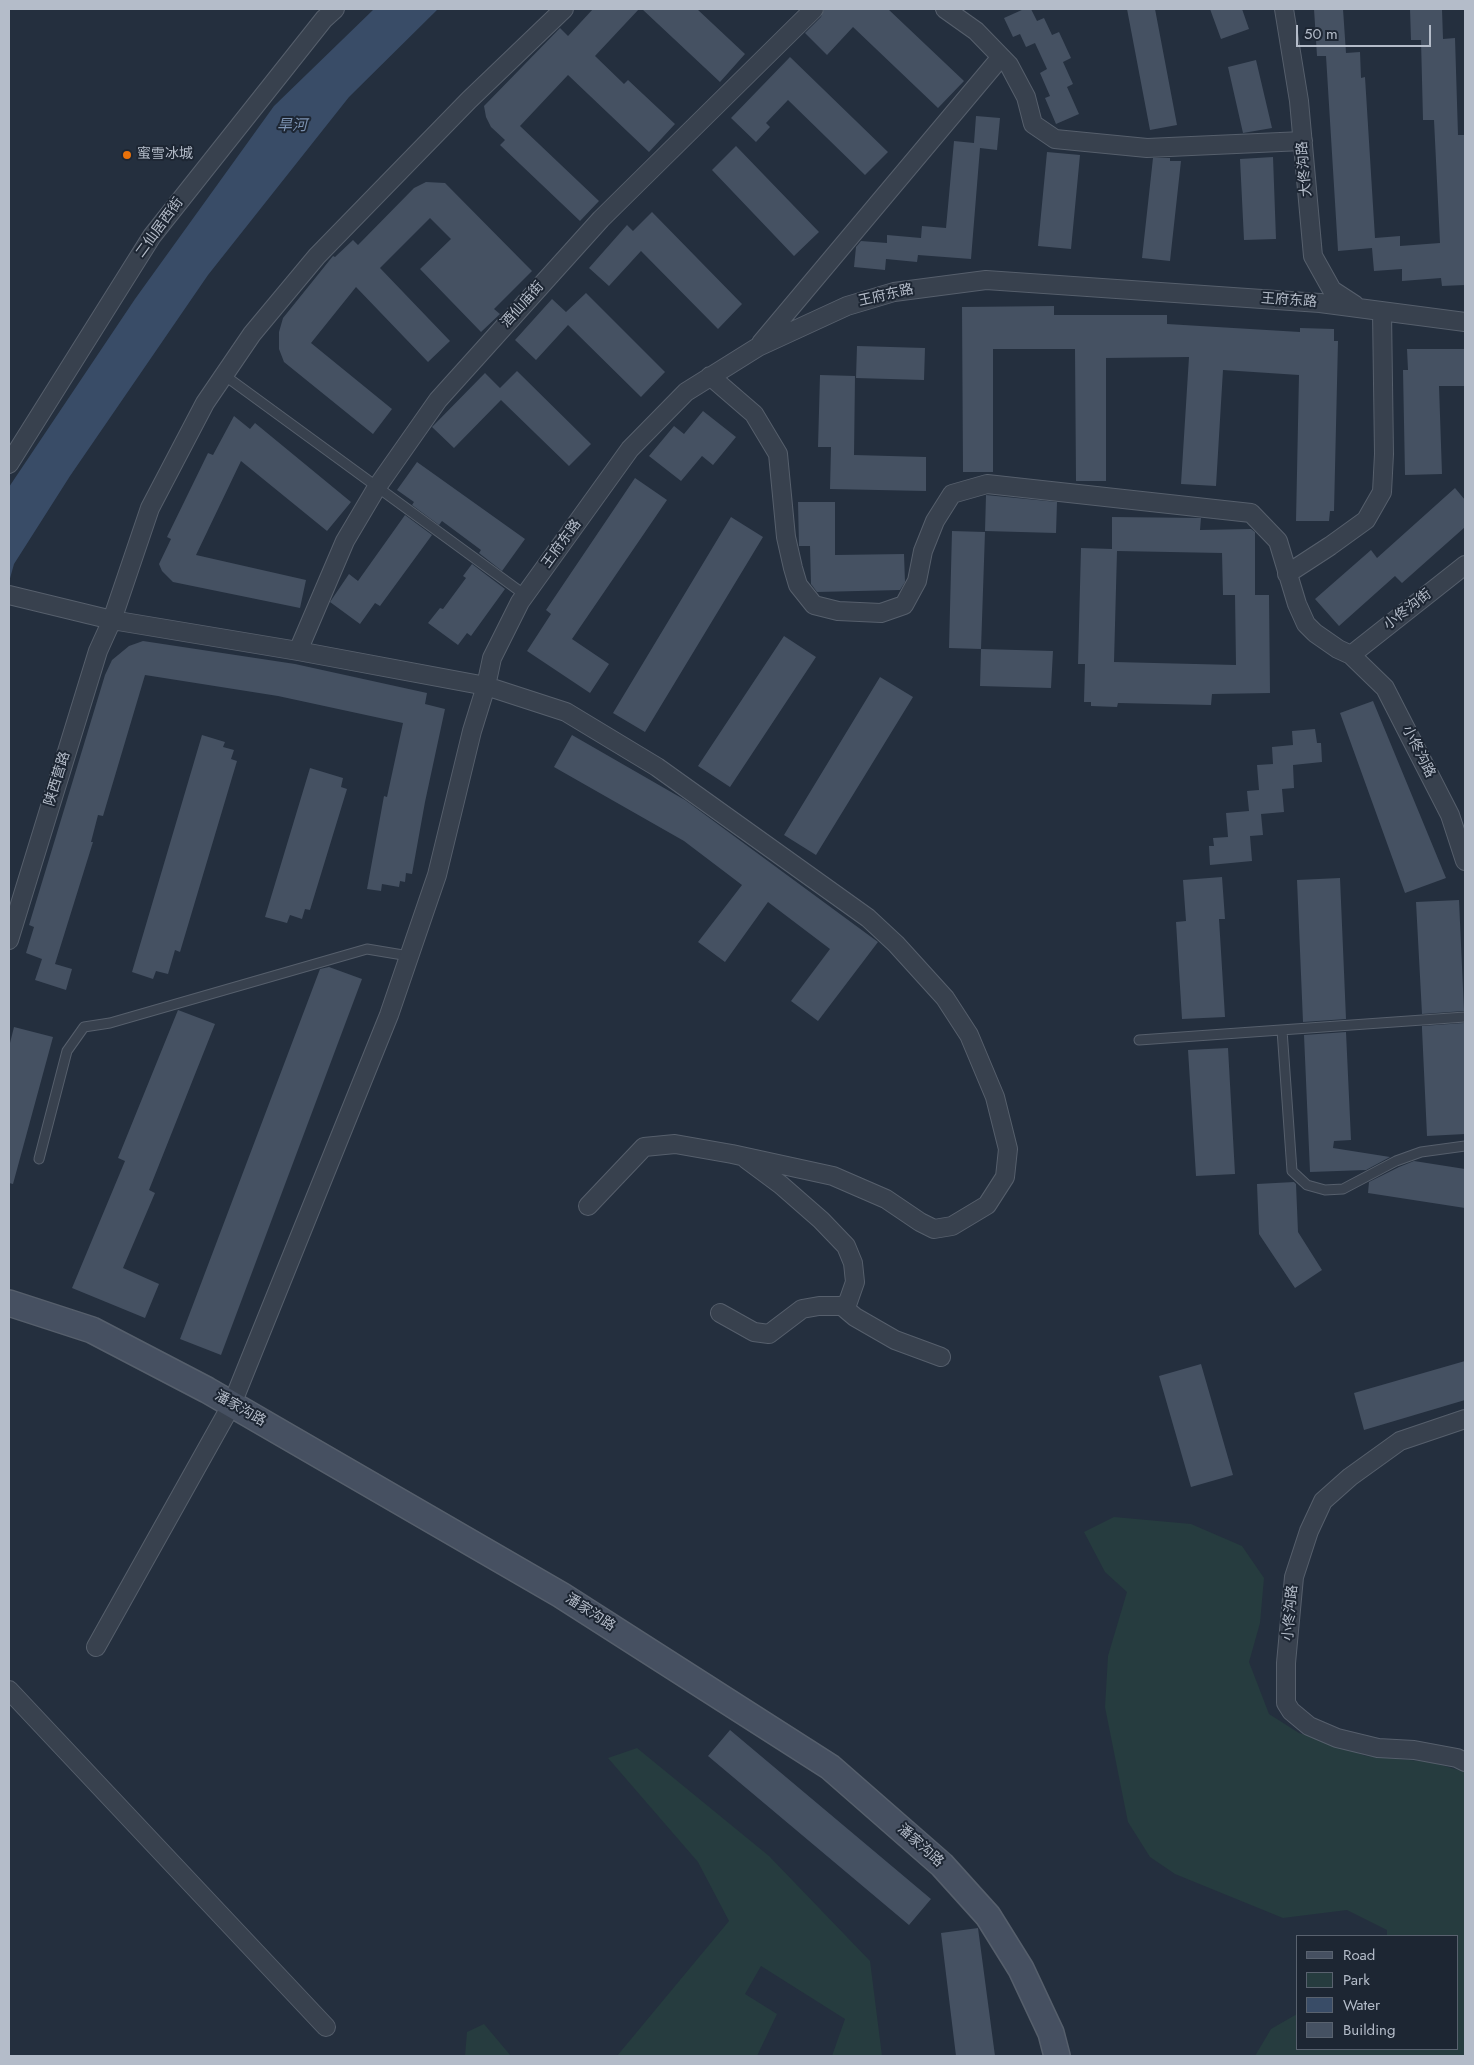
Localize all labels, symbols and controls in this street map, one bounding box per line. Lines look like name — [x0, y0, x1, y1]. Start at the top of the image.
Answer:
scale bar — [1299, 15, 1434, 47]
text: 50 m — [1304, 23, 1338, 45]
water label: 旱河 — [277, 117, 307, 135]
street label: 大佟沟路 — [1294, 140, 1316, 198]
place label: 蜜雪冰城 — [137, 147, 193, 163]
marker: 蜜雪冰城 — [121, 149, 133, 161]
street label: 二仙居西街 — [133, 195, 187, 261]
street label: 酒仙庙街 — [498, 279, 548, 331]
street label: 王府东路 — [857, 282, 915, 310]
street label: 王府东路 — [1260, 291, 1318, 311]
street label: 王府东路 — [539, 516, 585, 572]
street label: 小佟沟街 — [1381, 586, 1435, 634]
street label: 小佟沟路 — [1398, 723, 1438, 781]
street label: 陕西营路 — [42, 750, 74, 808]
street label: 潘家沟路 — [212, 1388, 268, 1430]
street label: 小佟沟路 — [1280, 1584, 1302, 1642]
street label: 潘家沟路 — [562, 1591, 618, 1635]
street label: 潘家沟路 — [894, 1821, 946, 1871]
legend — [1296, 1935, 1459, 2050]
text: Road — [1343, 1944, 1375, 1966]
text: Park — [1343, 1969, 1370, 1991]
text: Water — [1343, 1994, 1380, 2016]
text: Building — [1343, 2019, 1395, 2041]

